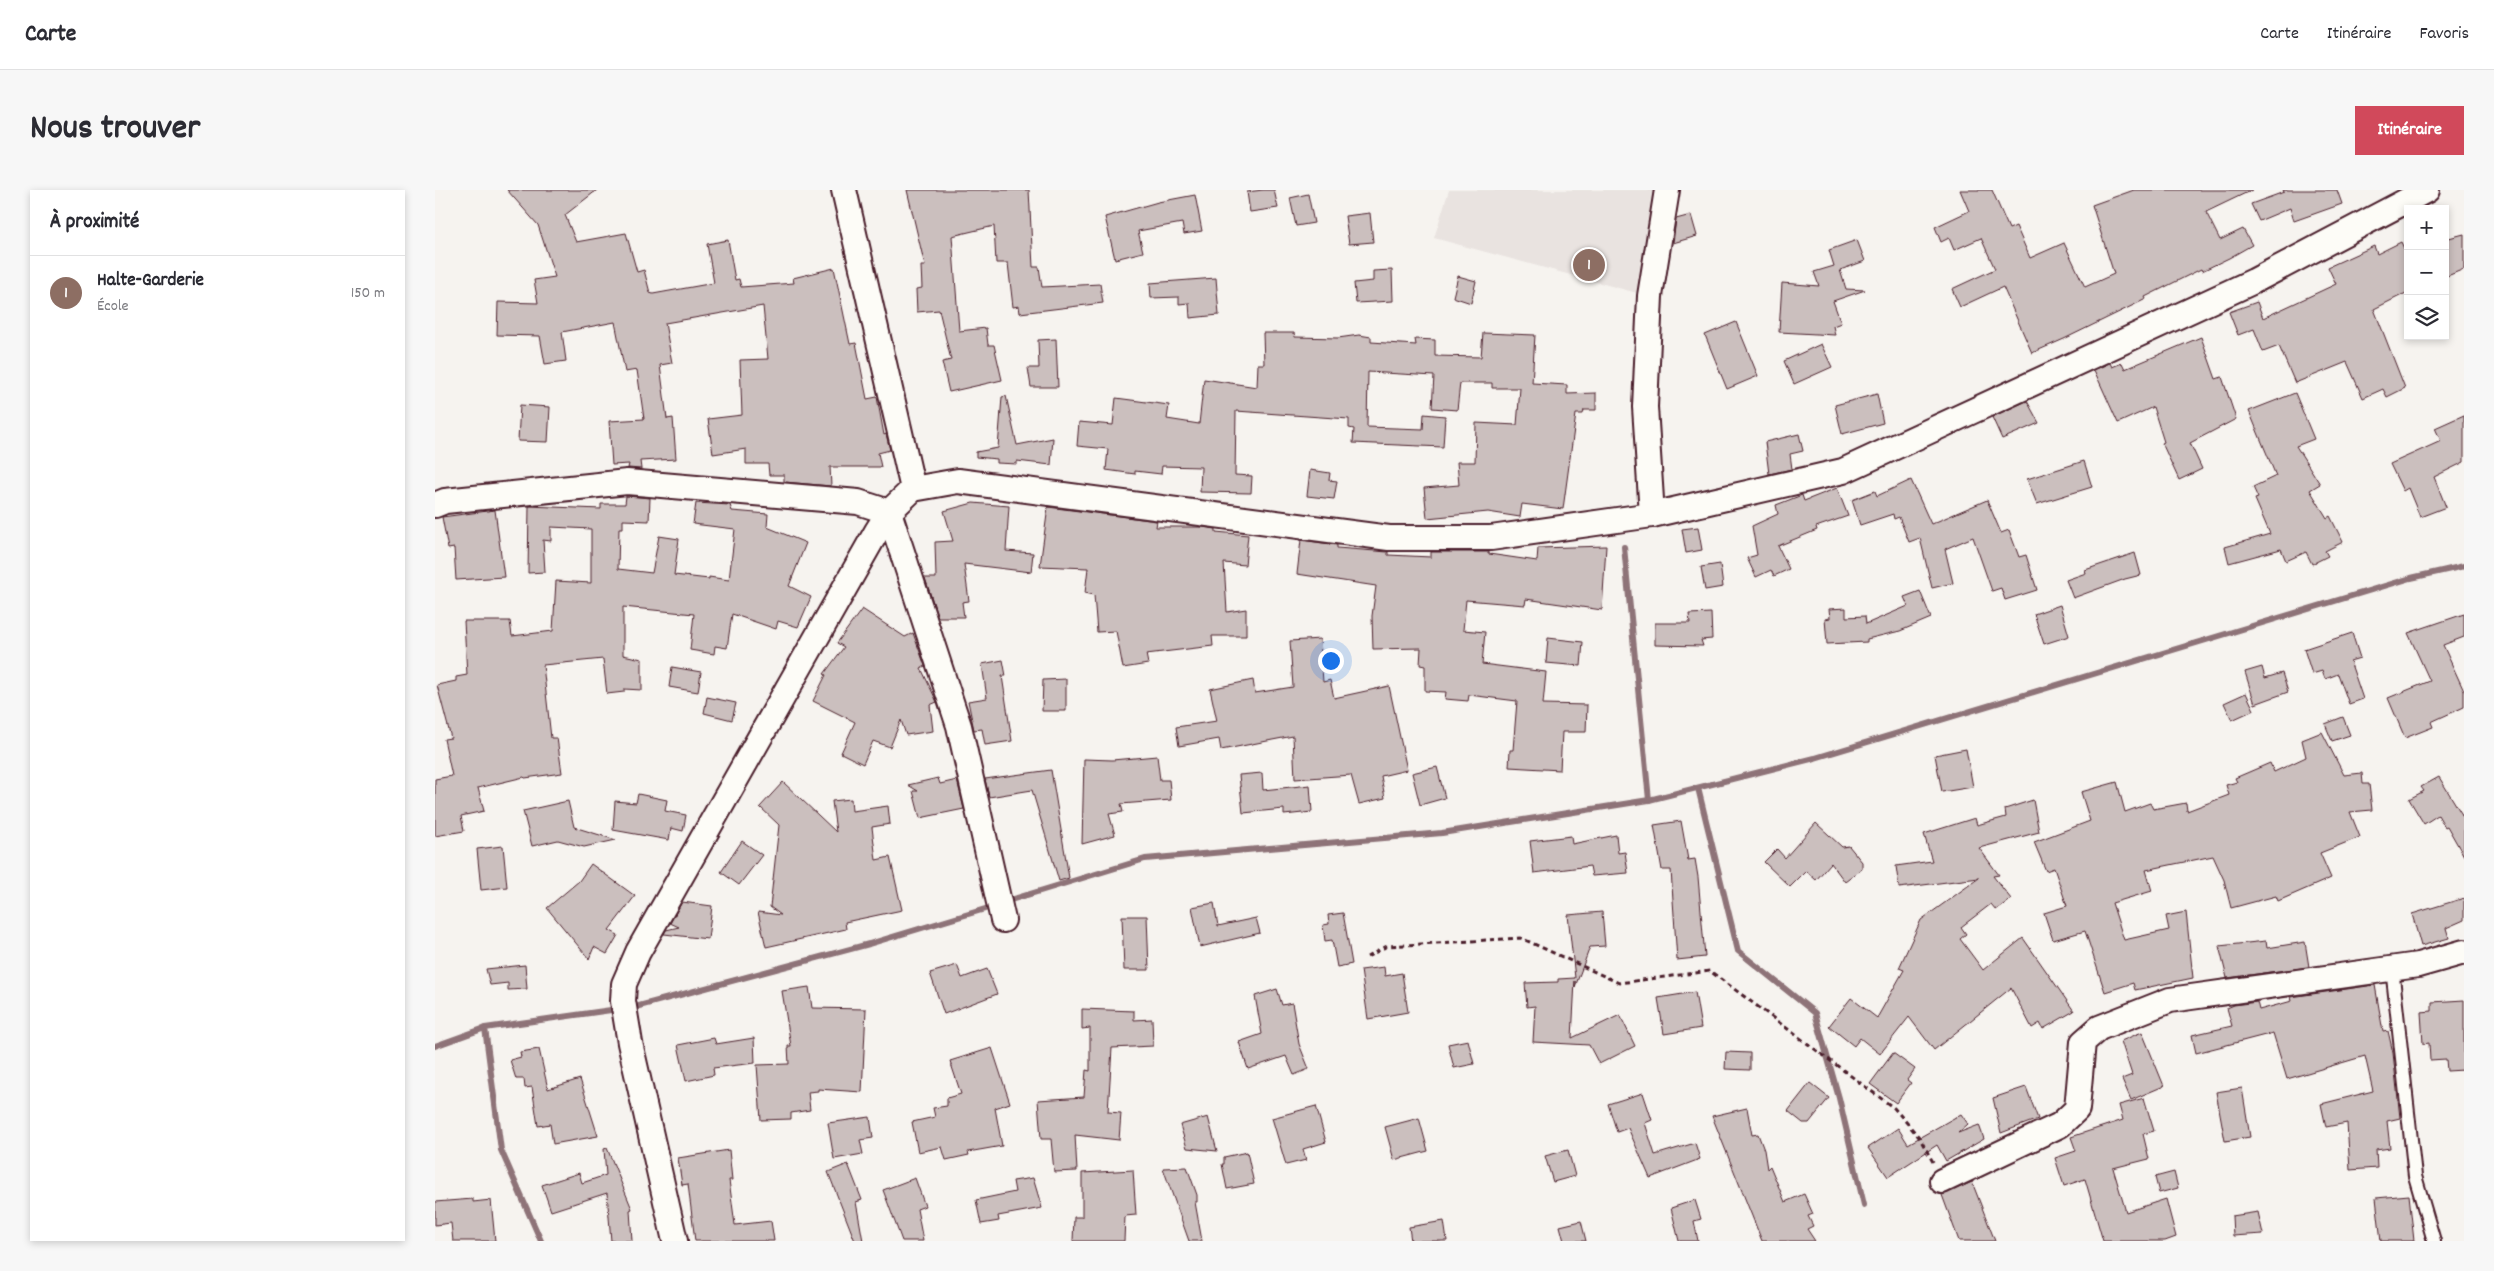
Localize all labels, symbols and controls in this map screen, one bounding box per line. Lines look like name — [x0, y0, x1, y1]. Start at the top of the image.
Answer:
text: Carte — [25, 18, 76, 52]
text: Carte — [2260, 22, 2299, 47]
text: Itinéraire — [2327, 22, 2391, 47]
text: Favoris — [2419, 22, 2469, 47]
text: Nous trouver — [30, 105, 200, 155]
button: Itinéraire — [2355, 106, 2464, 155]
map controls — [2404, 205, 2449, 340]
button: + — [2404, 205, 2449, 250]
text: À proximité — [50, 208, 139, 238]
pin: 1 — [1573, 246, 1605, 284]
button: − — [2404, 250, 2449, 295]
text: Halte-Garderie — [97, 268, 204, 295]
text: 1 — [64, 282, 68, 305]
text: 150 m — [351, 282, 385, 305]
text: École — [97, 295, 129, 318]
button: layers — [2404, 295, 2449, 340]
your location — [1318, 648, 1344, 674]

